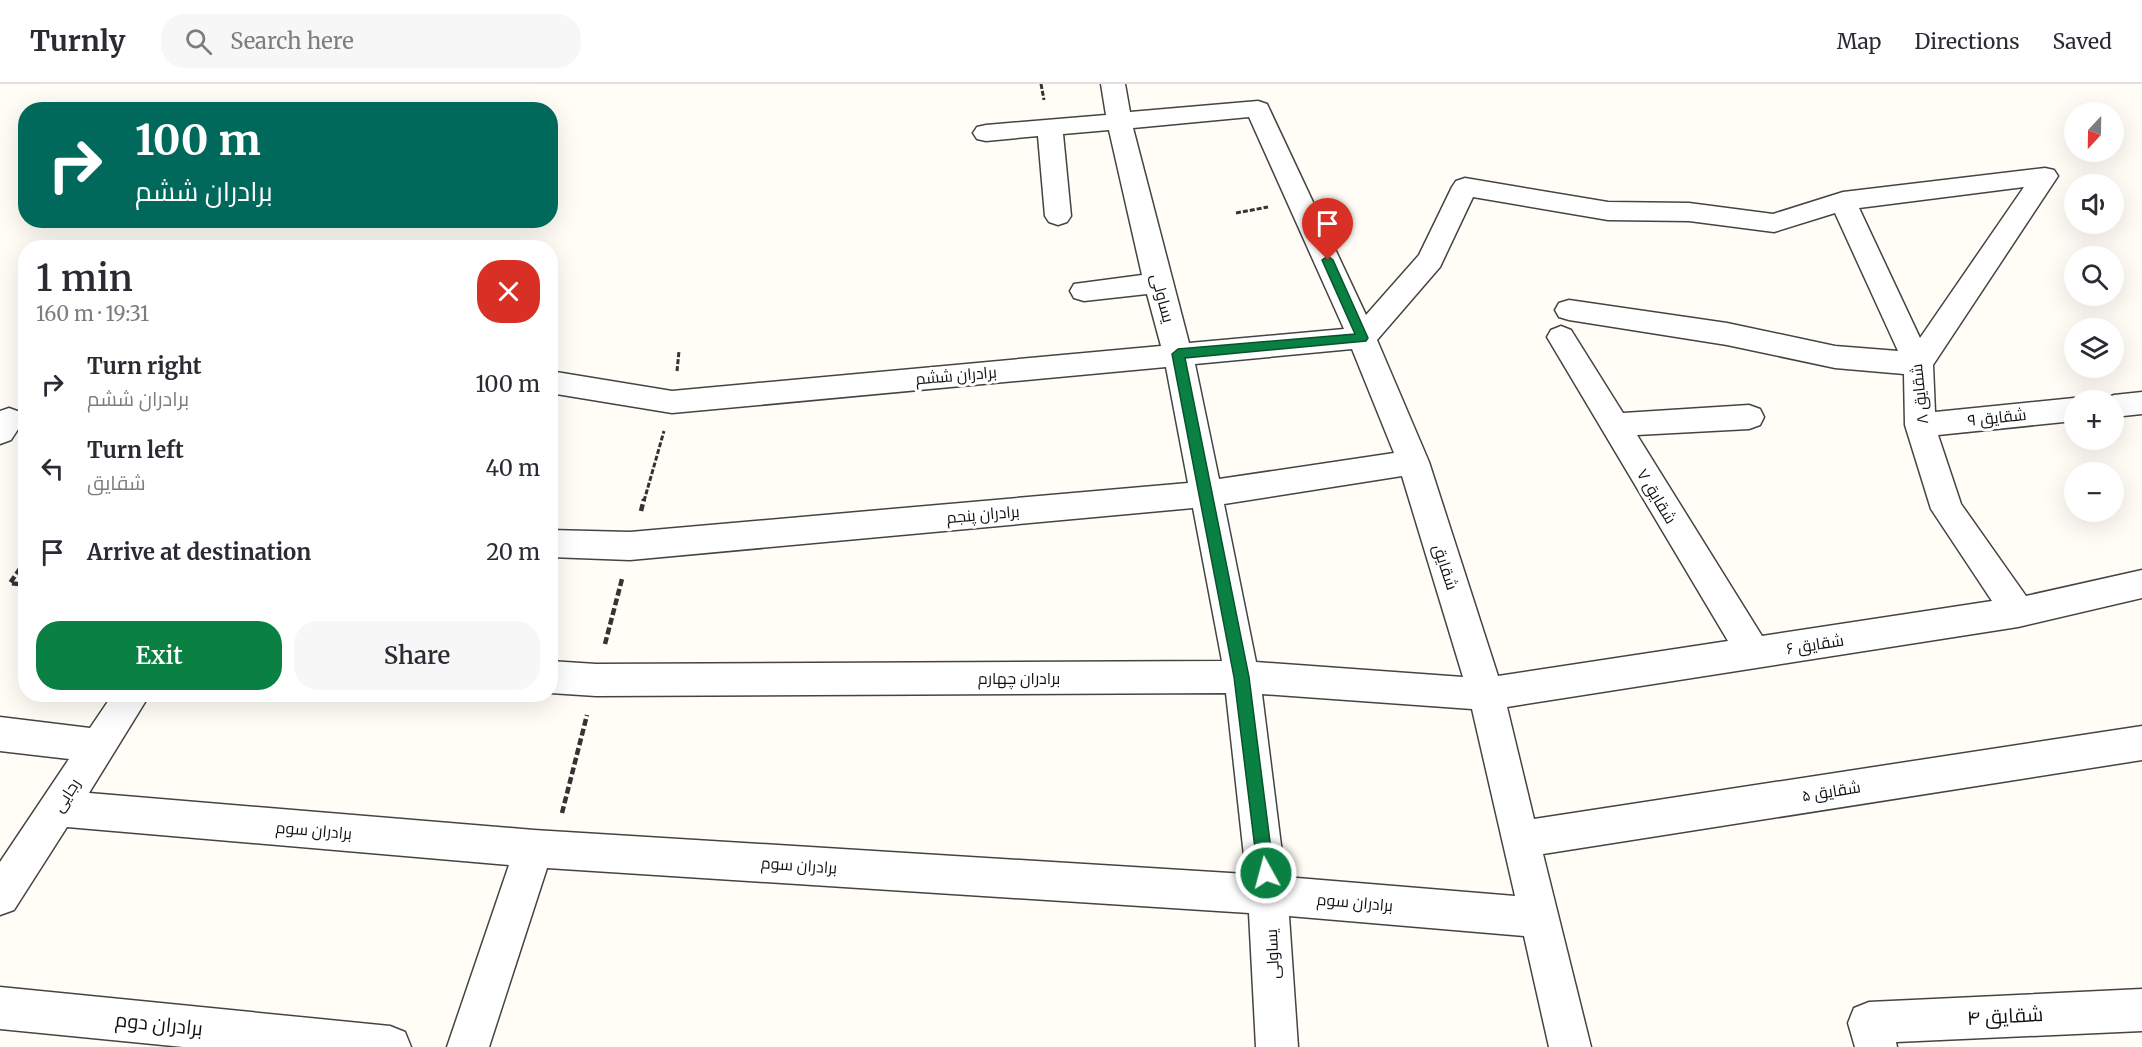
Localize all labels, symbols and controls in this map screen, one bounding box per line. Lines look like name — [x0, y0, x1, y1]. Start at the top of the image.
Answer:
search box — [161, 14, 581, 68]
text: Turnly — [30, 23, 125, 59]
icon: search — [182, 25, 215, 58]
text: Search here — [230, 27, 354, 55]
text: Map — [1837, 28, 1881, 55]
text: Directions — [1914, 28, 2019, 55]
text: Saved — [2052, 28, 2112, 55]
north arrow — [2064, 102, 2124, 162]
map controls — [2064, 102, 2124, 522]
text: 100 m — [135, 114, 261, 166]
icon: right — [36, 126, 114, 204]
text: برادران ششم — [135, 174, 273, 208]
button: sound — [2064, 174, 2124, 234]
pin — [1302, 198, 1353, 260]
icon: arrive — [1311, 207, 1344, 240]
button: search — [2064, 246, 2124, 306]
text: 1 min — [36, 256, 133, 301]
button: close — [477, 260, 540, 323]
street label: یساولی — [1146, 271, 1179, 326]
text: 160 m · 19:31 — [36, 301, 149, 326]
button: layers — [2064, 318, 2124, 378]
text: Turn right — [87, 352, 201, 380]
street label: برادران ششم — [914, 361, 998, 391]
street label: شقایق ۸ — [1906, 363, 1933, 425]
icon: right — [36, 368, 69, 401]
text: 100 m — [475, 370, 540, 398]
text: برادران ششم — [87, 386, 189, 411]
button: + — [2064, 390, 2124, 450]
street label: شقایق ۹ — [1967, 404, 2027, 431]
text: Turn left — [87, 436, 184, 464]
icon: left — [36, 452, 69, 485]
text: 40 m — [485, 454, 540, 482]
button: − — [2064, 462, 2124, 522]
street label: شقایق ۷ — [1632, 465, 1681, 528]
text: شقایق — [87, 470, 145, 495]
street label: برادران پنجم — [946, 501, 1021, 529]
icon: arrive — [36, 536, 69, 569]
text: Arrive at destination — [87, 538, 311, 566]
text: 20 m — [486, 538, 540, 566]
street label: شقایق — [1428, 542, 1463, 593]
button: Exit — [36, 621, 282, 690]
button: Share — [294, 621, 540, 690]
street label: شقایق ۶ — [1785, 630, 1845, 659]
street label: برادران چهارم — [978, 668, 1060, 690]
street label: رجایی — [48, 774, 85, 816]
street label: شقایق ۵ — [1800, 776, 1862, 807]
street label: برادران سوم — [275, 817, 353, 845]
position arrow — [1234, 841, 1298, 905]
street label: برادران سوم — [760, 852, 838, 880]
street label: برادران سوم — [1316, 889, 1394, 917]
street label: یساولی — [1261, 928, 1284, 980]
street label: شقایق ۴ — [1966, 1001, 2044, 1031]
street label: برادران دوم — [114, 1006, 204, 1043]

